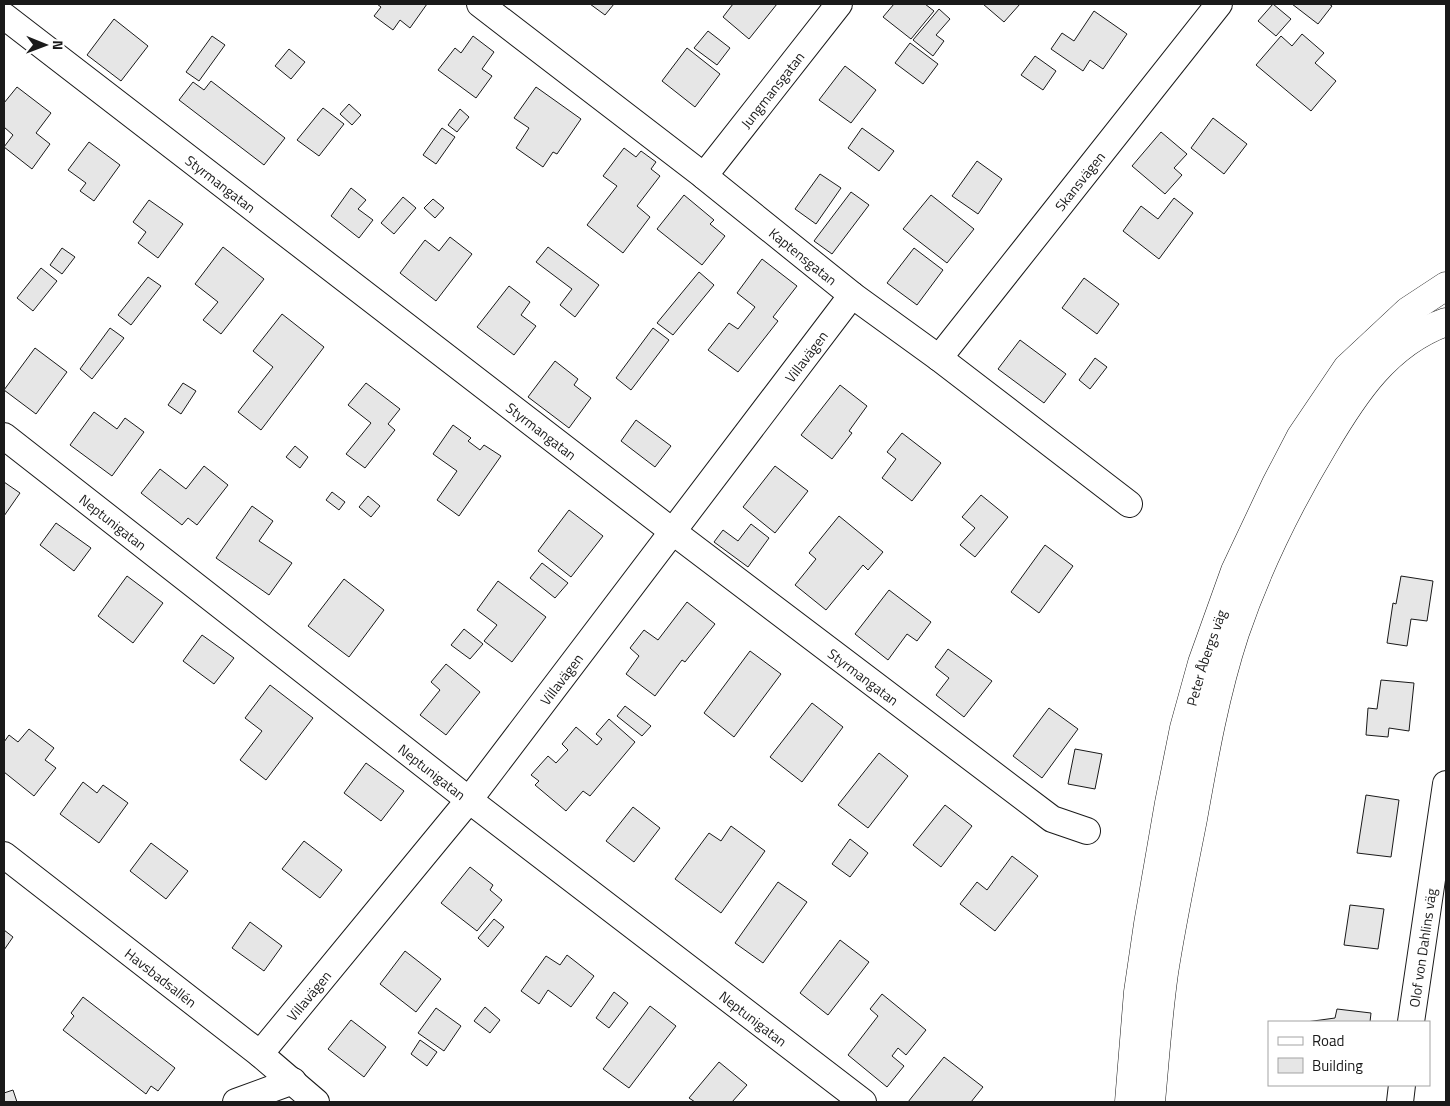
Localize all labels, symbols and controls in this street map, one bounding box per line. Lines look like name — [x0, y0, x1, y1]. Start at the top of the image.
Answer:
north arrow — [20, 20, 70, 70]
text: N — [48, 40, 69, 50]
street label: Jungmansgatan — [735, 47, 809, 132]
street label: Skansvägen — [1049, 147, 1109, 215]
street label: Styrmangatan — [181, 149, 261, 217]
street label: Kaptensgatan — [765, 222, 842, 290]
street label: Villavägen — [779, 326, 832, 386]
street label: Styrmangatan — [502, 397, 581, 465]
street label: Neptunigatan — [75, 489, 152, 555]
street label: Peter Åbergs väg — [1180, 606, 1231, 708]
street label: Styrmangatan — [824, 643, 903, 710]
street label: Villavägen — [534, 649, 587, 709]
street label: Neptunigatan — [394, 738, 471, 804]
street label: Olof von Dahlins väg — [1403, 887, 1441, 1009]
street label: Havsbadsallén — [121, 942, 202, 1012]
street label: Villavägen — [281, 965, 335, 1025]
street label: Neptunigatan — [715, 985, 792, 1051]
legend — [1268, 1021, 1430, 1086]
text: Road — [1312, 1029, 1344, 1052]
text: Building — [1312, 1054, 1363, 1077]

